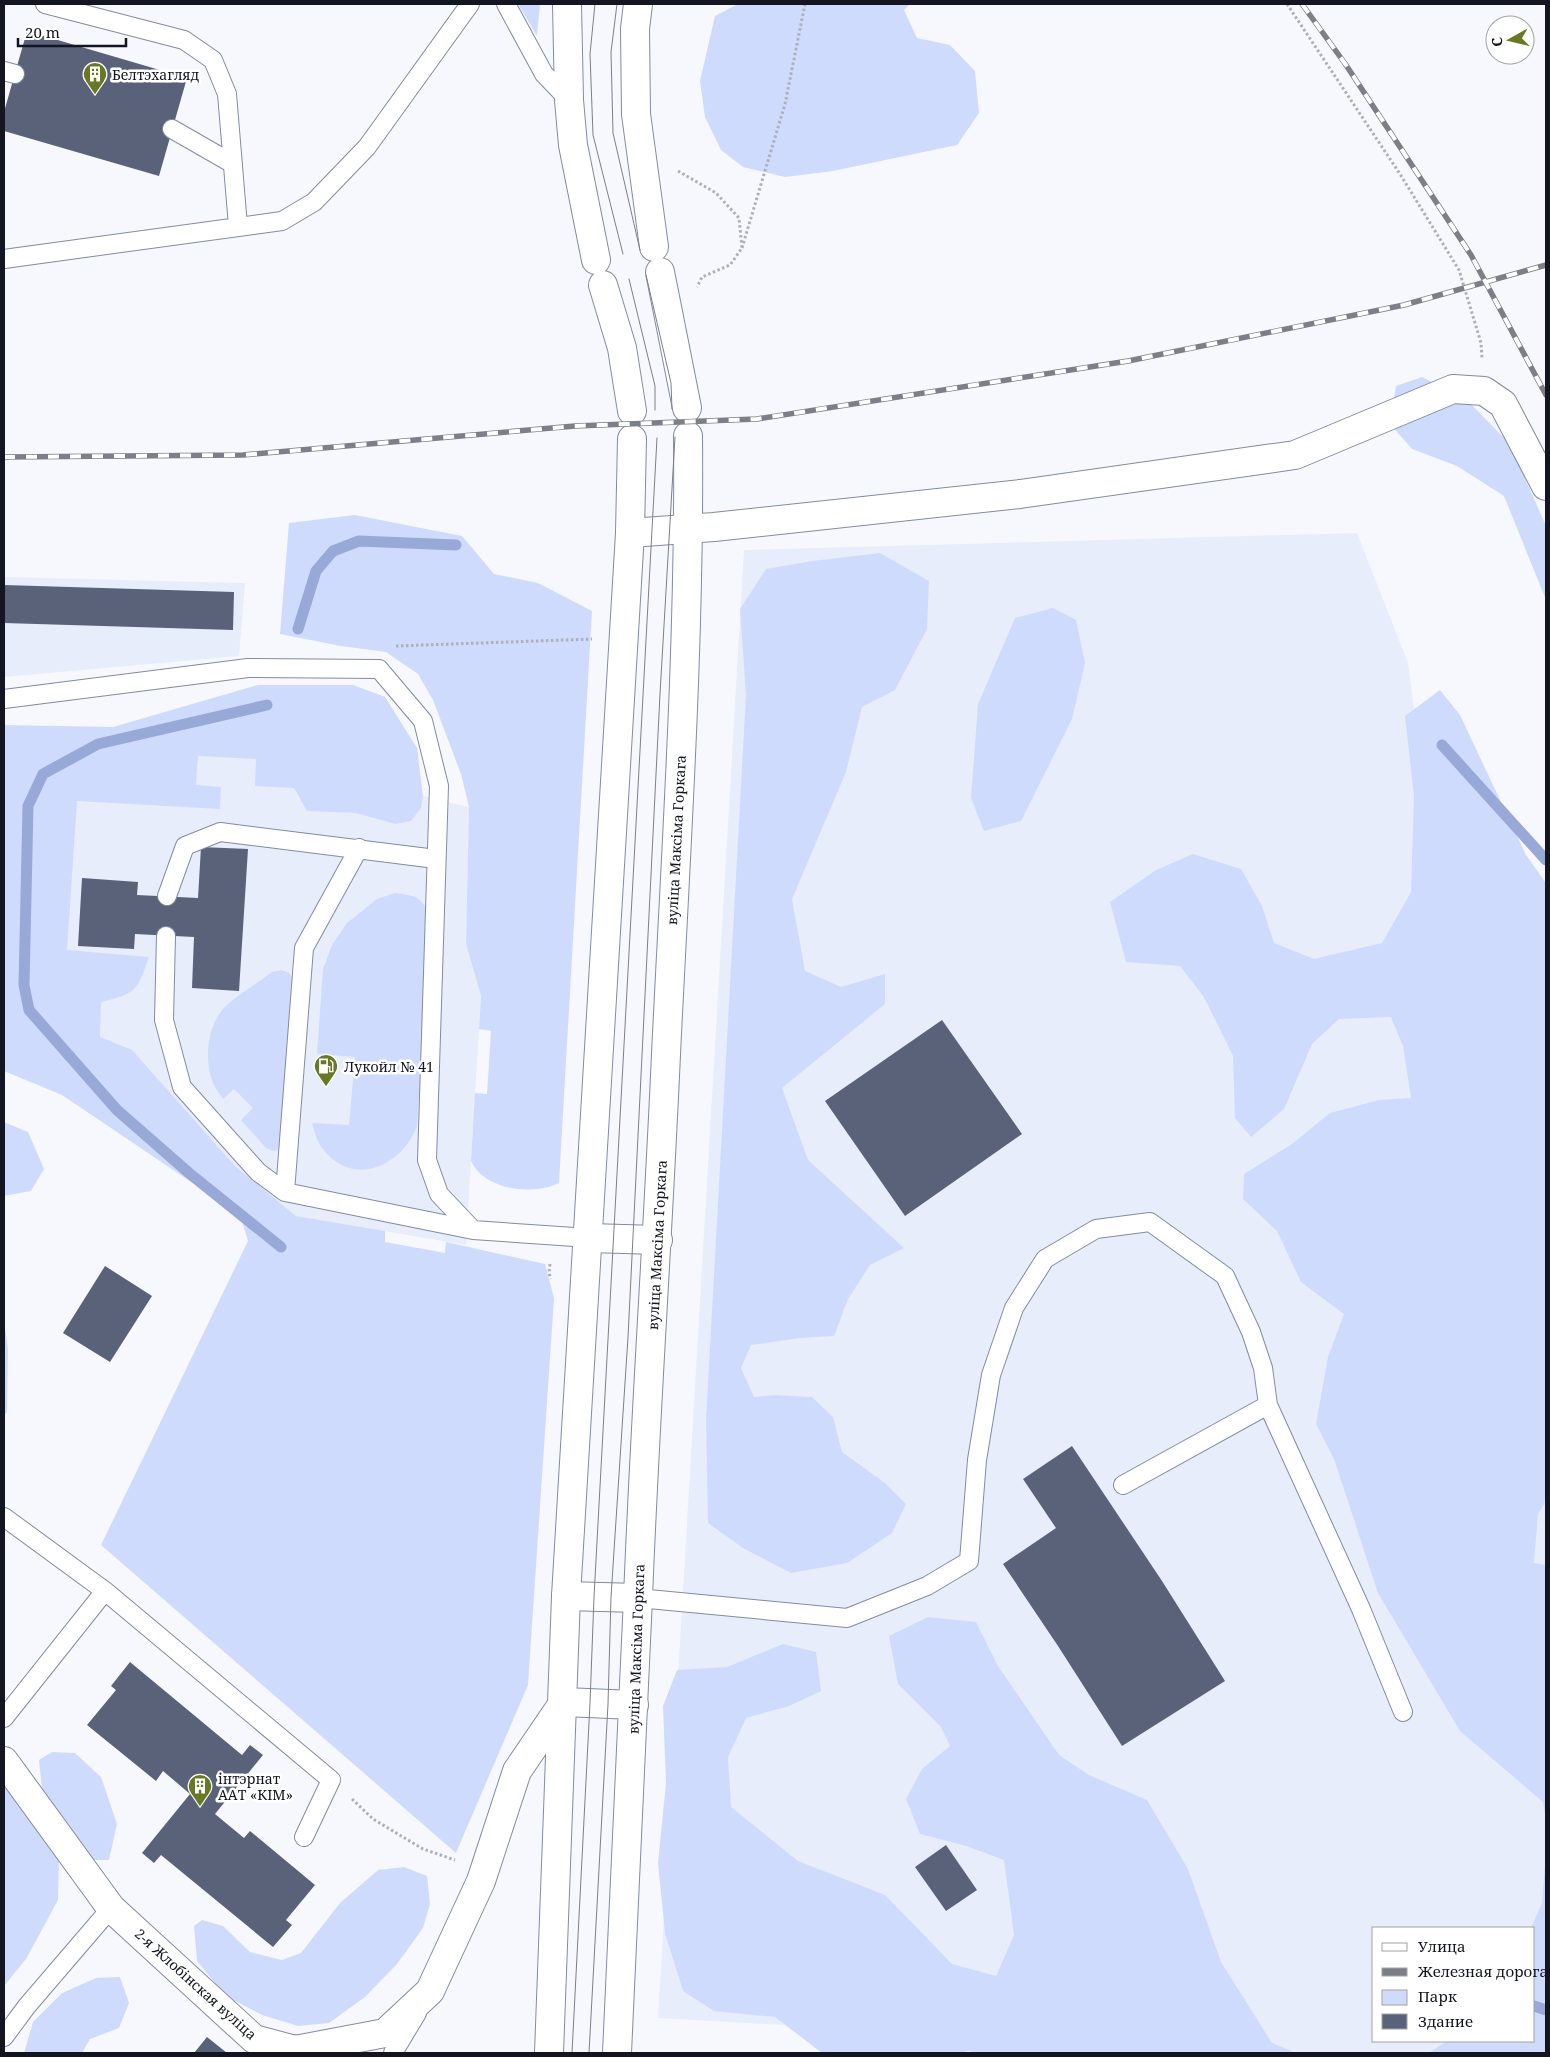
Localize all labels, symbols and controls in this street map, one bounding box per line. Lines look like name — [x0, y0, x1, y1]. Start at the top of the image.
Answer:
scale bar — [18, 15, 125, 47]
north arrow — [1485, 15, 1535, 65]
text: 20 m — [25, 22, 60, 42]
text: С — [1487, 36, 1507, 48]
building icon: Белтэхагляд — [82, 61, 108, 95]
place label: Белтэхагляд — [112, 65, 200, 84]
street label: вуліца Максіма Горкага — [662, 754, 690, 926]
fuel station icon: Лукойл № 41 — [313, 1053, 339, 1087]
place label: Лукойл № 41 — [344, 1057, 434, 1076]
street label: вуліца Максіма Горкага — [643, 1159, 671, 1331]
street label: вуліца Максіма Горкага — [624, 1564, 648, 1734]
place label: інтэрнат ААТ «КІМ» — [218, 1769, 293, 1804]
building icon: інтэрнат ААТ «КІМ» — [187, 1773, 213, 1807]
street label: 2-я Жлобінская вуліца — [131, 1924, 261, 2044]
legend — [1372, 1927, 1535, 2042]
text: Улица — [1418, 1936, 1466, 1956]
text: Железная дорога — [1417, 1961, 1548, 1981]
text: Парк — [1418, 1986, 1457, 2006]
text: Здание — [1418, 2011, 1473, 2031]

